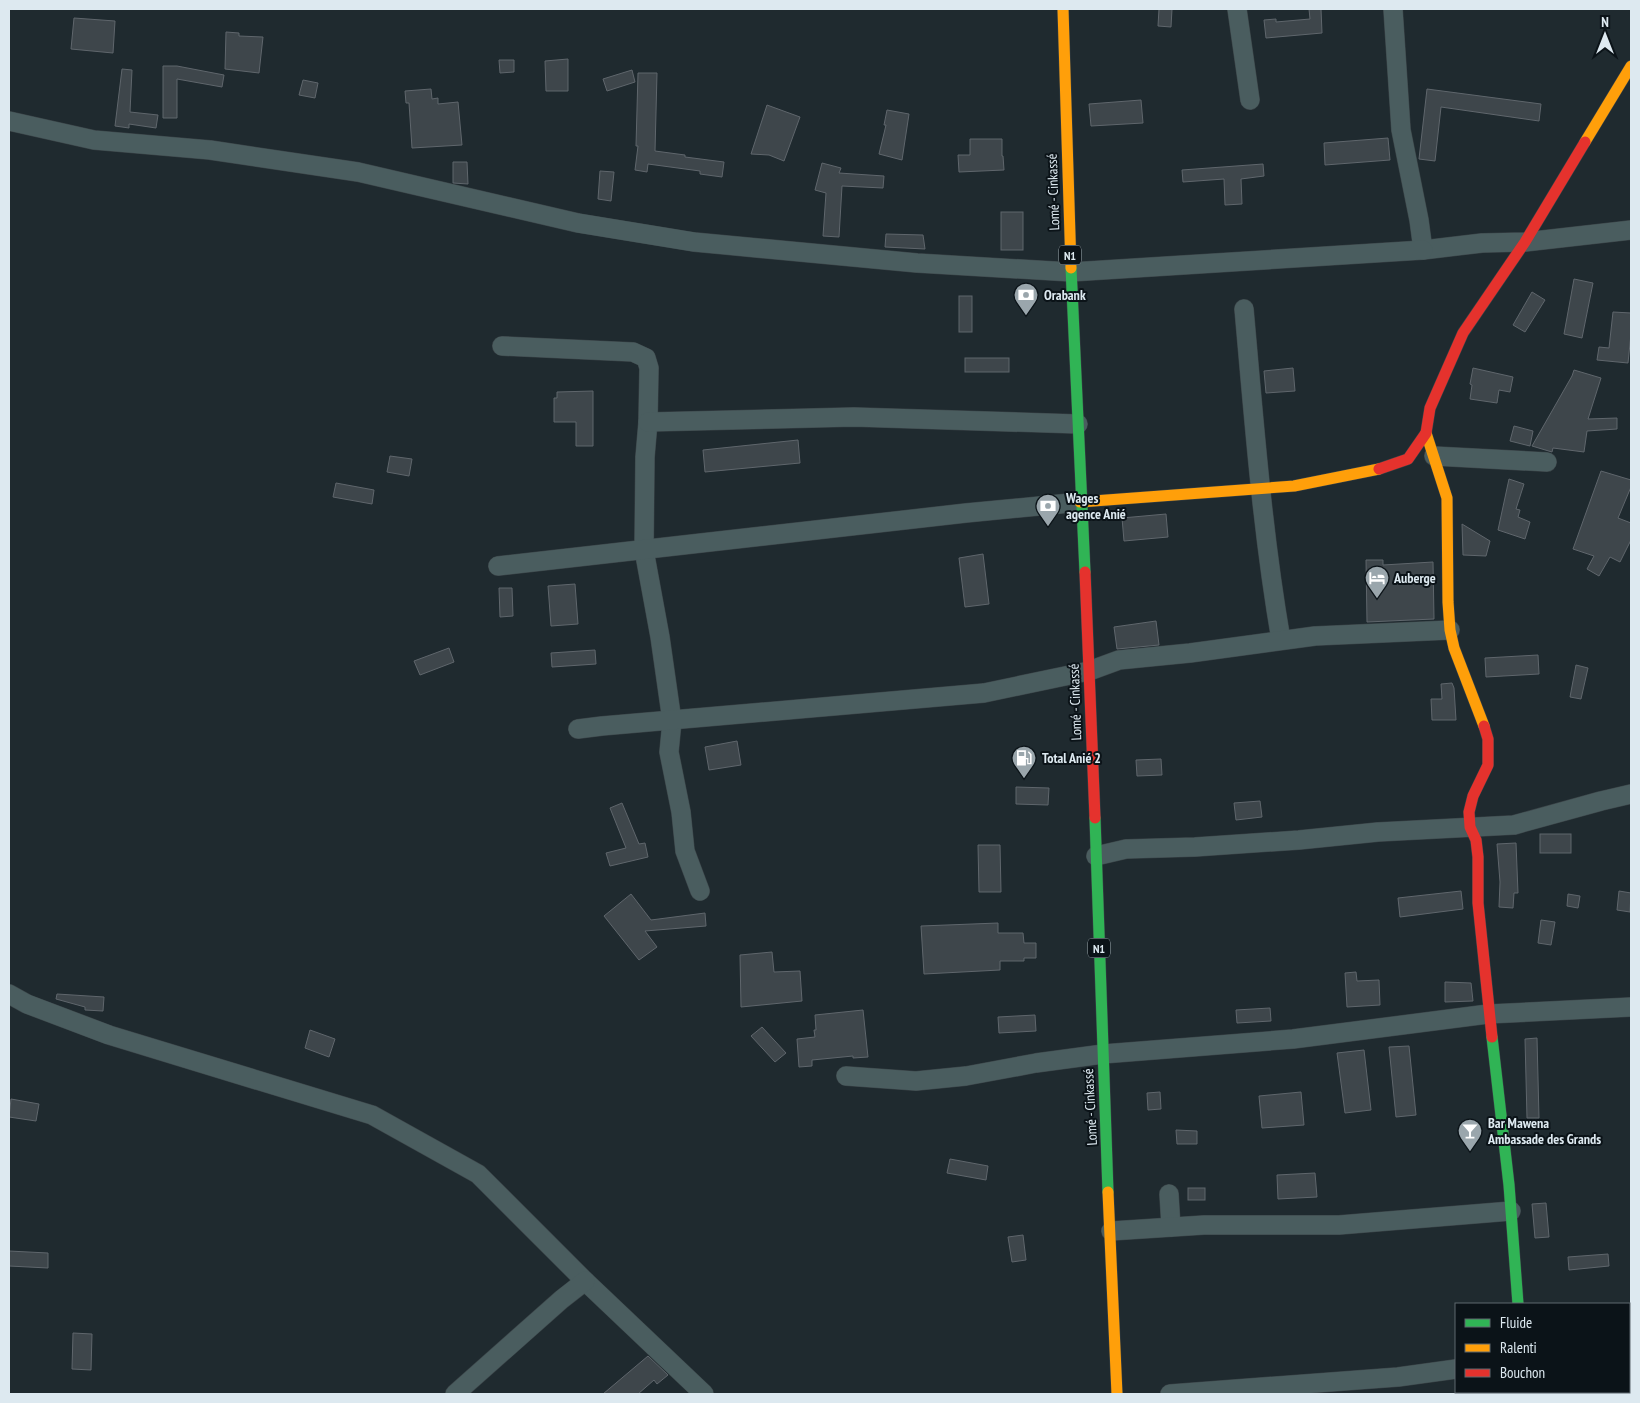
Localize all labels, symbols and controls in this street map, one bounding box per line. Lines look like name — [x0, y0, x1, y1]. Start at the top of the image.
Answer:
north arrow — [1580, 10, 1630, 60]
text: N — [1601, 13, 1609, 31]
street label: Lomé - Cinkassé — [1043, 153, 1063, 231]
road number: N1 — [1059, 246, 1081, 264]
bank icon: Orabank — [1013, 282, 1039, 316]
place label: Orabank — [1044, 286, 1086, 304]
place label: Wages agence Anié — [1065, 489, 1126, 523]
bank icon: Wages agence Anié — [1035, 493, 1061, 527]
hotel icon: Auberge — [1364, 565, 1390, 599]
place label: Auberge — [1393, 569, 1436, 587]
street label: Lomé - Cinkassé — [1065, 663, 1085, 741]
fuel station icon: Total Anié 2 — [1011, 745, 1037, 779]
place label: Total Anié 2 — [1042, 749, 1101, 767]
road number: N1 — [1088, 938, 1110, 958]
street label: Lomé - Cinkassé — [1079, 1068, 1101, 1146]
place label: Bar Mawena Ambassade des Grands — [1487, 1114, 1601, 1148]
bar icon: Bar Mawena Ambassade des Grands — [1457, 1118, 1483, 1152]
legend — [1455, 1303, 1630, 1393]
text: Fluide — [1500, 1313, 1532, 1332]
text: Ralenti — [1500, 1338, 1537, 1357]
text: Bouchon — [1500, 1363, 1545, 1382]

